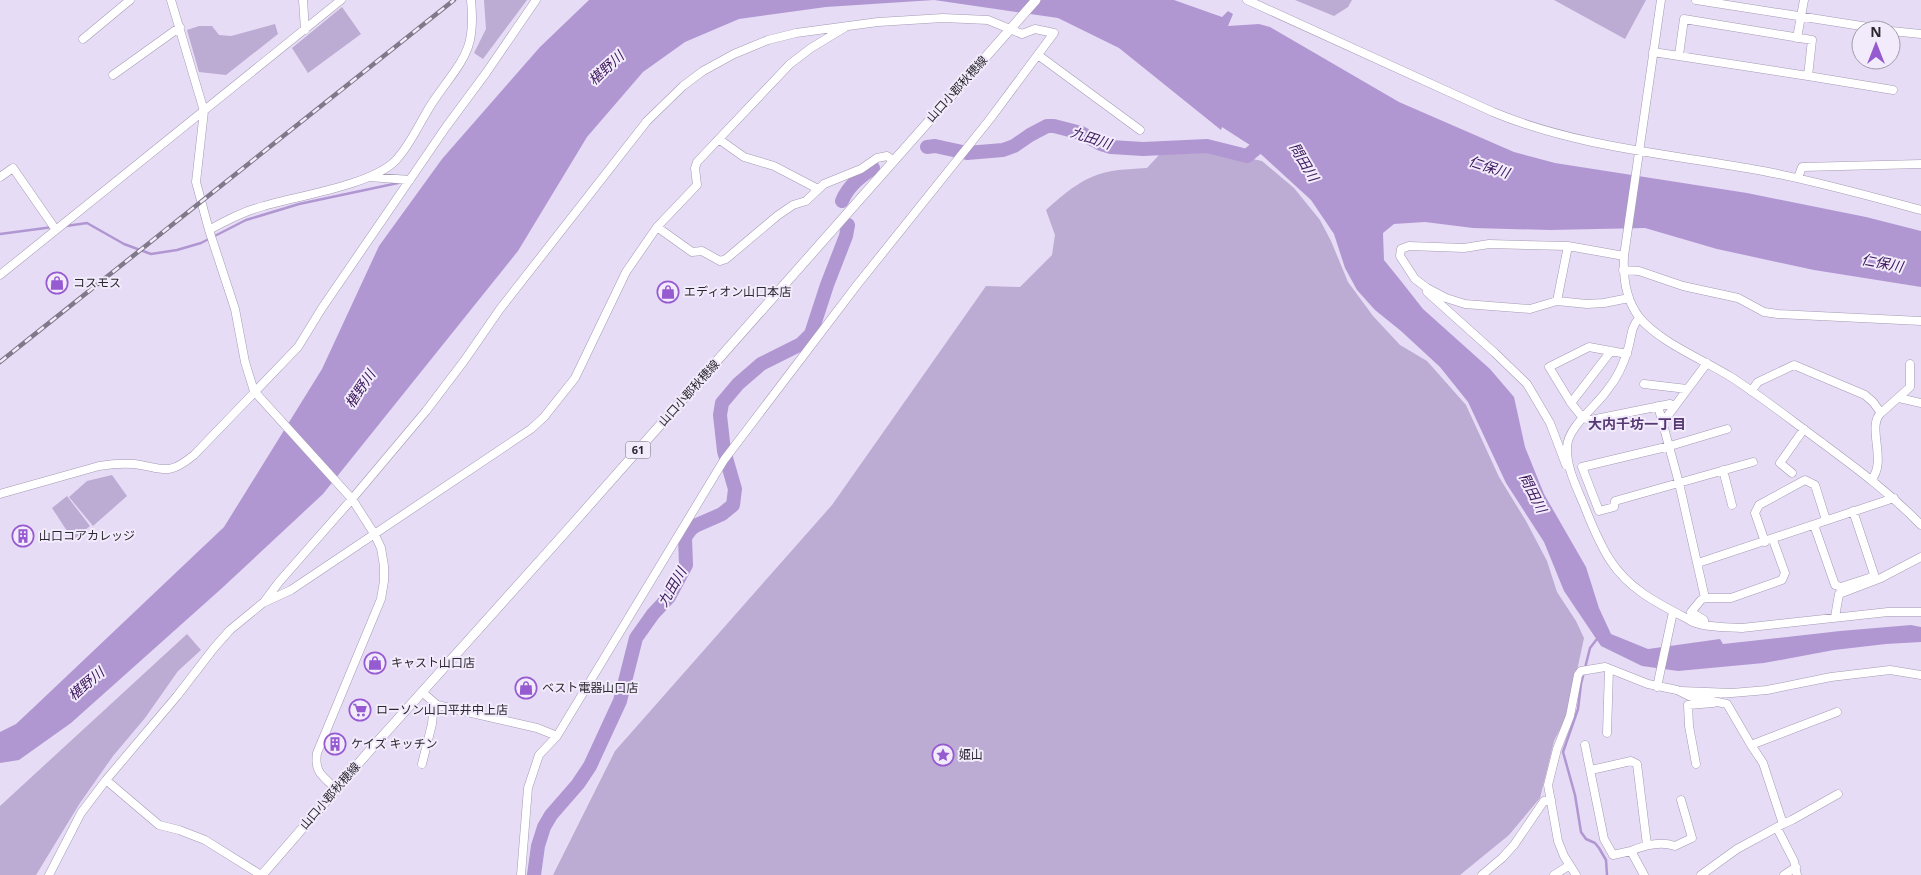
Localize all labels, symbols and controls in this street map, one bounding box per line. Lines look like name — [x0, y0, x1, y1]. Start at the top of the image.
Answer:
north arrow — [1851, 20, 1901, 70]
text: N — [1870, 22, 1882, 41]
water label: 椹野川 — [584, 45, 629, 89]
street label: 山口小郡秋穂線 — [922, 52, 991, 126]
water label: 九田川 — [1068, 122, 1116, 154]
water label: 問田川 — [1285, 139, 1324, 186]
water label: 仁保川 — [1466, 151, 1514, 183]
water label: 仁保川 — [1860, 249, 1906, 276]
shop icon: コスモス — [45, 271, 69, 295]
place label: コスモス — [73, 274, 121, 291]
shop icon: エディオン山口本店 — [656, 280, 680, 304]
place label: エディオン山口本店 — [684, 283, 791, 300]
street label: 山口小郡秋穂線 — [654, 356, 723, 430]
water label: 椹野川 — [340, 364, 380, 411]
district label: 大内千坊一丁目 — [1588, 414, 1686, 433]
road number: 61 — [626, 442, 650, 458]
water label: 問田川 — [1515, 470, 1552, 518]
building icon: 山口コアカレッジ — [11, 524, 35, 548]
place label: 山口コアカレッジ — [39, 527, 135, 544]
water label: 九田川 — [653, 562, 691, 610]
shop icon: キャスト山口店 — [363, 651, 387, 675]
place label: キャスト山口店 — [391, 654, 475, 671]
water label: 椹野川 — [63, 662, 109, 704]
shop icon: ベスト電器山口店 — [514, 676, 538, 700]
place label: ベスト電器山口店 — [542, 679, 638, 696]
supermarket icon: ローソン山口平井中上店 — [348, 698, 372, 722]
place label: ローソン山口平井中上店 — [376, 701, 508, 718]
building icon: ケイズ キッチン — [323, 732, 347, 756]
place label: ケイズ キッチン — [351, 735, 438, 752]
place icon: 姫山 — [931, 743, 955, 767]
place label: 姫山 — [959, 746, 983, 763]
street label: 山口小郡秋穂線 — [296, 758, 364, 833]

